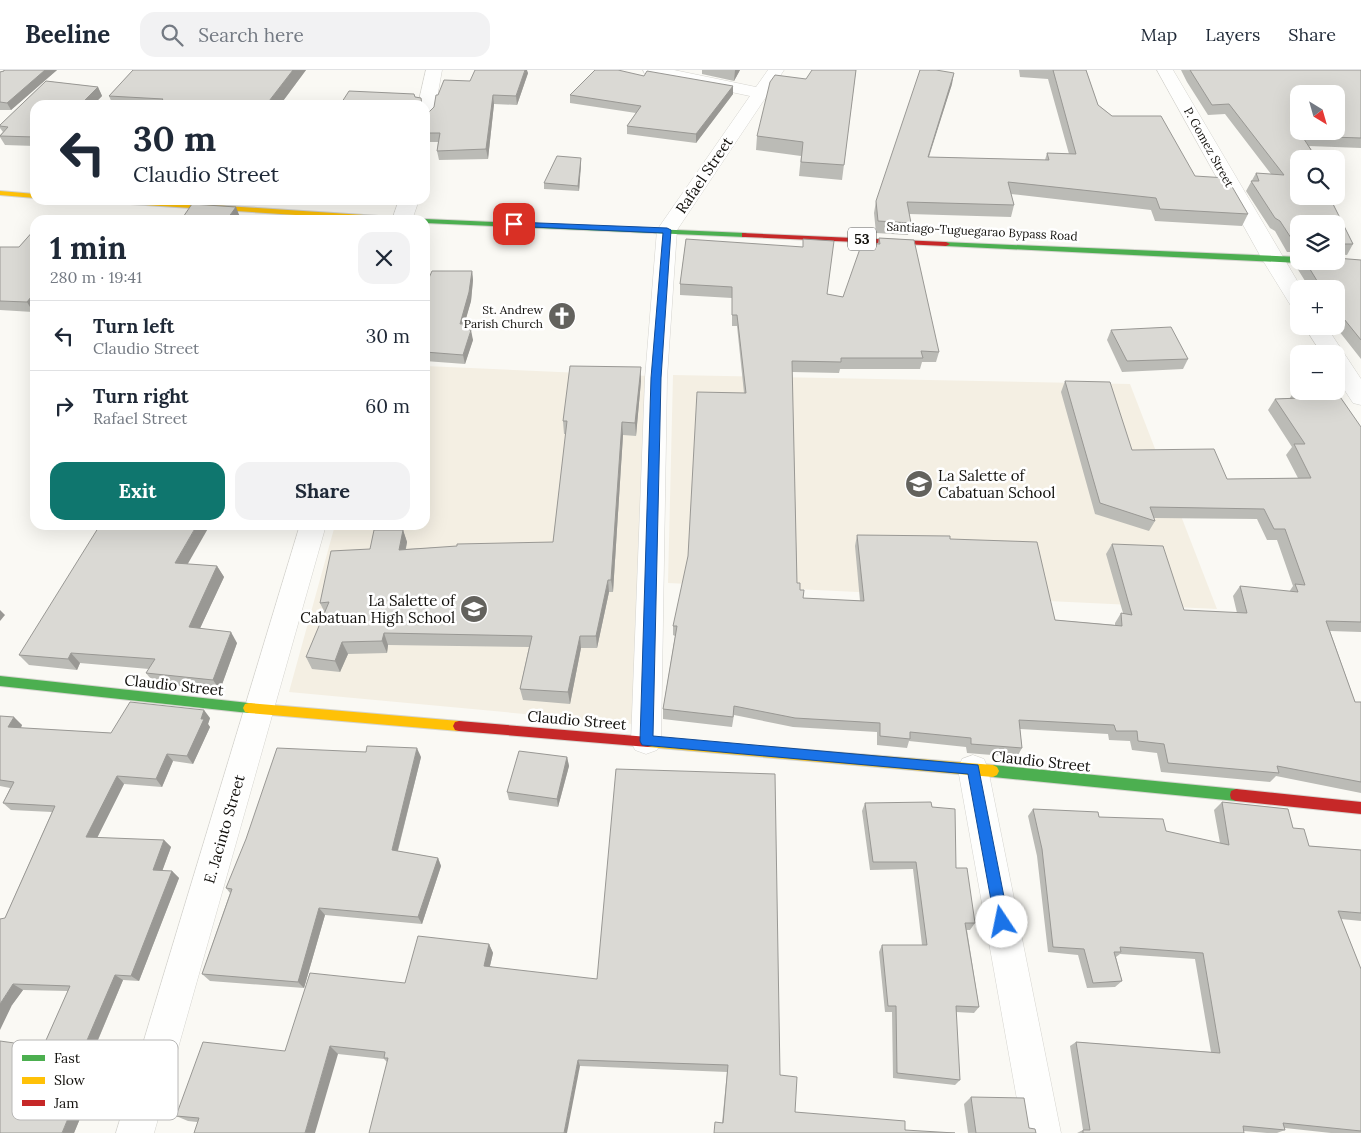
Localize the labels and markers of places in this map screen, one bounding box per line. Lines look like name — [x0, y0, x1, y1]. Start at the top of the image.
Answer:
pin — [493, 203, 535, 245]
church icon: St. Andrew Parish Church — [547, 301, 577, 331]
place label: St. Andrew Parish Church — [464, 302, 543, 331]
place label: La Salette of Cabatuan School — [938, 466, 1055, 502]
school or university icon: La Salette of Cabatuan School — [904, 469, 934, 499]
place label: La Salette of Cabatuan High School — [300, 591, 456, 627]
school or university icon: La Salette of Cabatuan High School — [459, 594, 489, 624]

